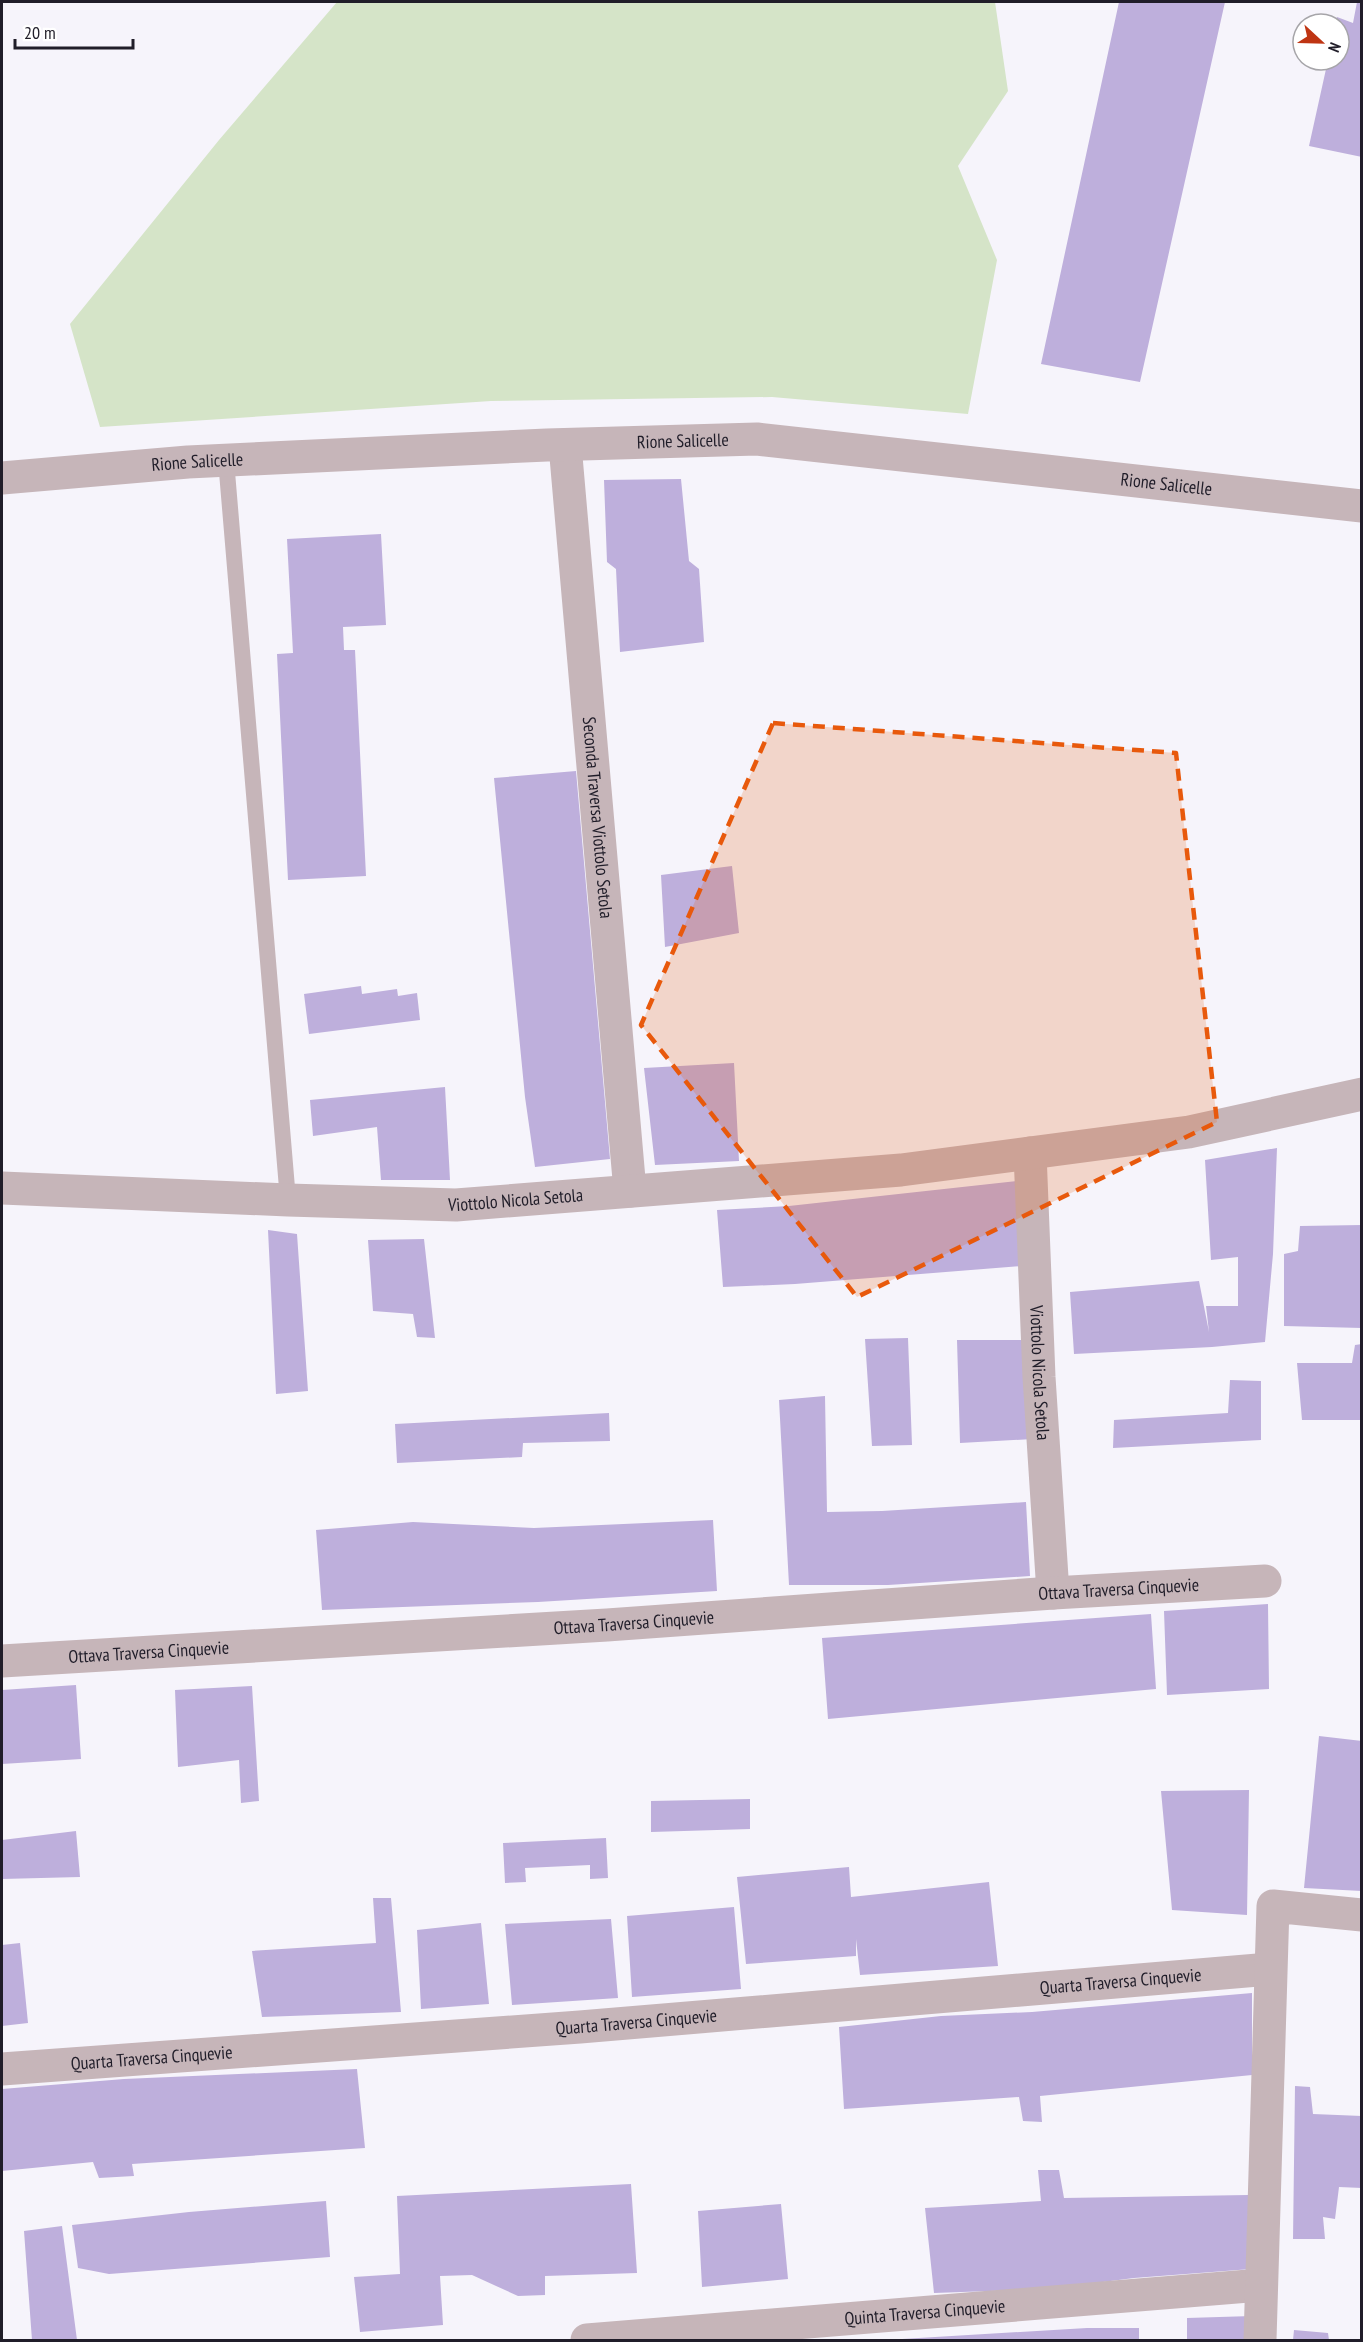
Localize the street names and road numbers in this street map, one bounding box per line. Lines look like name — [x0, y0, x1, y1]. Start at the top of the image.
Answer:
street label: Rione Salicelle — [637, 428, 729, 453]
street label: Rione Salicelle — [150, 447, 244, 476]
street label: Rione Salicelle — [1119, 467, 1213, 500]
street label: Seconda Traversa Viottolo Setola — [578, 716, 618, 919]
street label: Viottolo Nicola Setola — [447, 1183, 584, 1216]
street label: Viottolo Nicola Setola — [1025, 1304, 1055, 1441]
street label: Ottava Traversa Cinquevie — [1038, 1573, 1200, 1605]
street label: Ottava Traversa Cinquevie — [553, 1605, 715, 1639]
street label: Ottava Traversa Cinquevie — [68, 1636, 230, 1668]
street label: Quarta Traversa Cinquevie — [1039, 1963, 1202, 1999]
street label: Quarta Traversa Cinquevie — [555, 2004, 718, 2040]
street label: Quarta Traversa Cinquevie — [70, 2040, 233, 2075]
street label: Quinta Traversa Cinquevie — [844, 2294, 1006, 2330]

